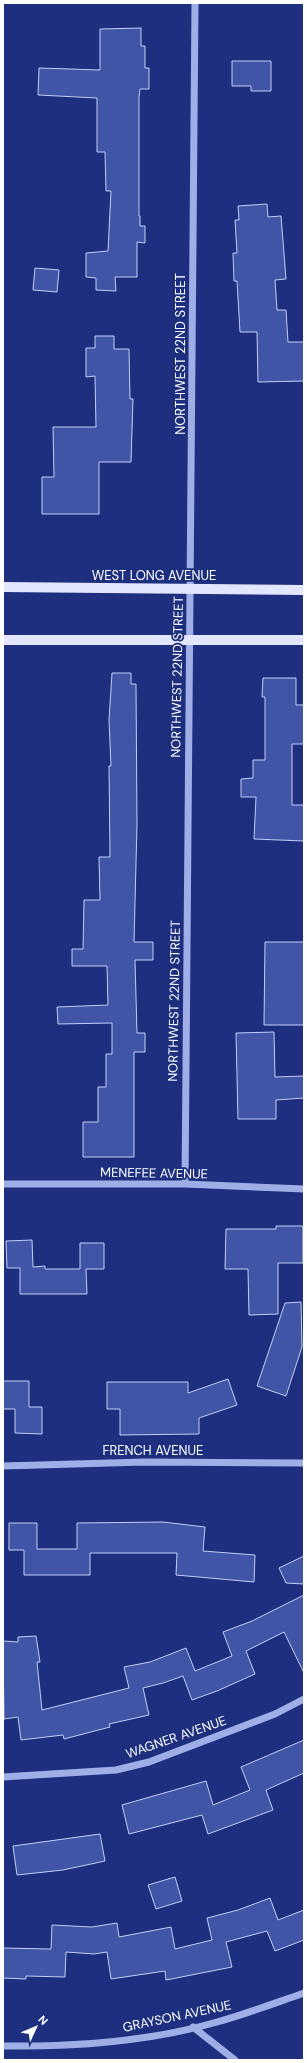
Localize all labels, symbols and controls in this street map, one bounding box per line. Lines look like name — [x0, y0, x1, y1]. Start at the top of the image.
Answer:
street label: NORTHWEST 22ND STREET — [172, 273, 189, 435]
street label: WEST LONG AVENUE — [92, 567, 216, 584]
street label: NORTHWEST 22ND STREET — [167, 596, 187, 758]
street label: NORTHWEST 22ND STREET — [164, 920, 184, 1082]
street label: MENEFEE AVENUE — [100, 1164, 208, 1182]
street label: FRENCH AVENUE — [103, 1442, 203, 1459]
street label: WAGNER AVENUE — [123, 1712, 229, 1762]
street label: GRAYSON AVENUE — [121, 1996, 233, 2036]
north arrow — [16, 2007, 56, 2047]
text: N — [35, 2012, 51, 2028]

